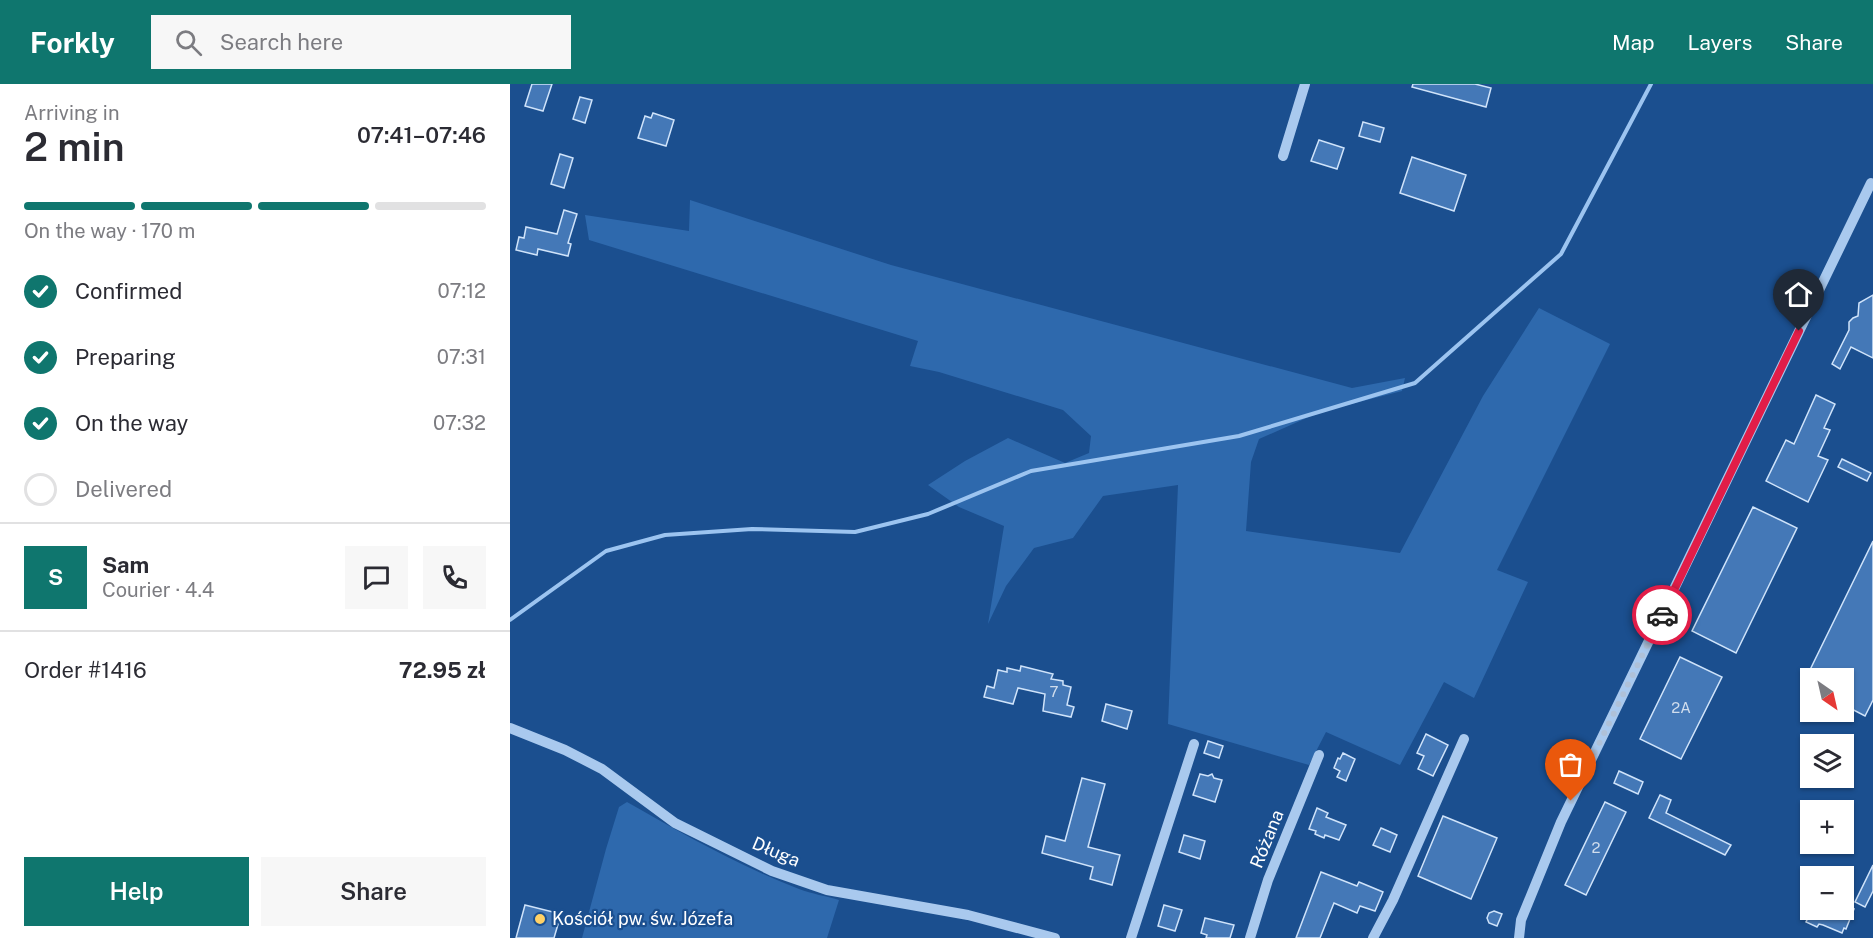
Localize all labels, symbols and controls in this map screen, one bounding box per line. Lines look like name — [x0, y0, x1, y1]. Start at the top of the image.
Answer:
search box — [151, 15, 571, 69]
text: Forkly — [30, 26, 115, 59]
icon: search — [172, 26, 205, 59]
text: Search here — [220, 29, 343, 55]
text: Map — [1612, 30, 1655, 55]
text: Layers — [1688, 30, 1752, 55]
text: Share — [1785, 30, 1843, 55]
text: Arriving in — [24, 101, 119, 125]
text: 07:41–07:46 — [357, 122, 486, 148]
text: 2 min — [24, 124, 125, 170]
text: On the way · 170 m — [24, 219, 195, 243]
pin — [1773, 269, 1824, 331]
icon: check — [24, 275, 57, 308]
text: Confirmed — [75, 278, 182, 304]
icon: home — [1782, 278, 1815, 311]
text: 07:12 — [438, 279, 486, 303]
icon: check — [24, 341, 57, 374]
text: Preparing — [75, 344, 176, 370]
text: 07:31 — [437, 345, 486, 369]
icon: check — [24, 407, 57, 440]
text: On the way — [75, 410, 188, 436]
text: 07:32 — [433, 411, 486, 435]
text: Delivered — [75, 476, 172, 502]
button: chat — [345, 546, 408, 609]
button: phone — [423, 546, 486, 609]
text: Sam — [102, 552, 149, 578]
text: S — [48, 564, 63, 590]
text: Courier · 4.4 — [102, 578, 214, 602]
courier — [1632, 585, 1692, 645]
icon: car — [1646, 599, 1679, 632]
text: Order #1416 — [24, 657, 147, 683]
text: 72.95 zł — [399, 657, 486, 683]
north arrow — [1800, 668, 1854, 722]
map controls — [1800, 668, 1854, 920]
house number: 7 — [1049, 683, 1059, 700]
house number: 2A — [1671, 699, 1691, 716]
button: layers — [1800, 734, 1854, 788]
pin — [1545, 739, 1596, 801]
icon: bag — [1554, 748, 1587, 781]
button: + — [1800, 800, 1854, 854]
street label: Różana — [1245, 807, 1288, 871]
street label: Długa — [749, 832, 803, 871]
house number: 2 — [1592, 839, 1601, 856]
button: Help — [24, 857, 249, 926]
button: Share — [261, 857, 486, 926]
button: − — [1800, 866, 1854, 920]
place label: Kościół pw. św. Józefa — [552, 908, 733, 929]
marker: Kościół pw. św. Józefa — [533, 912, 547, 926]

